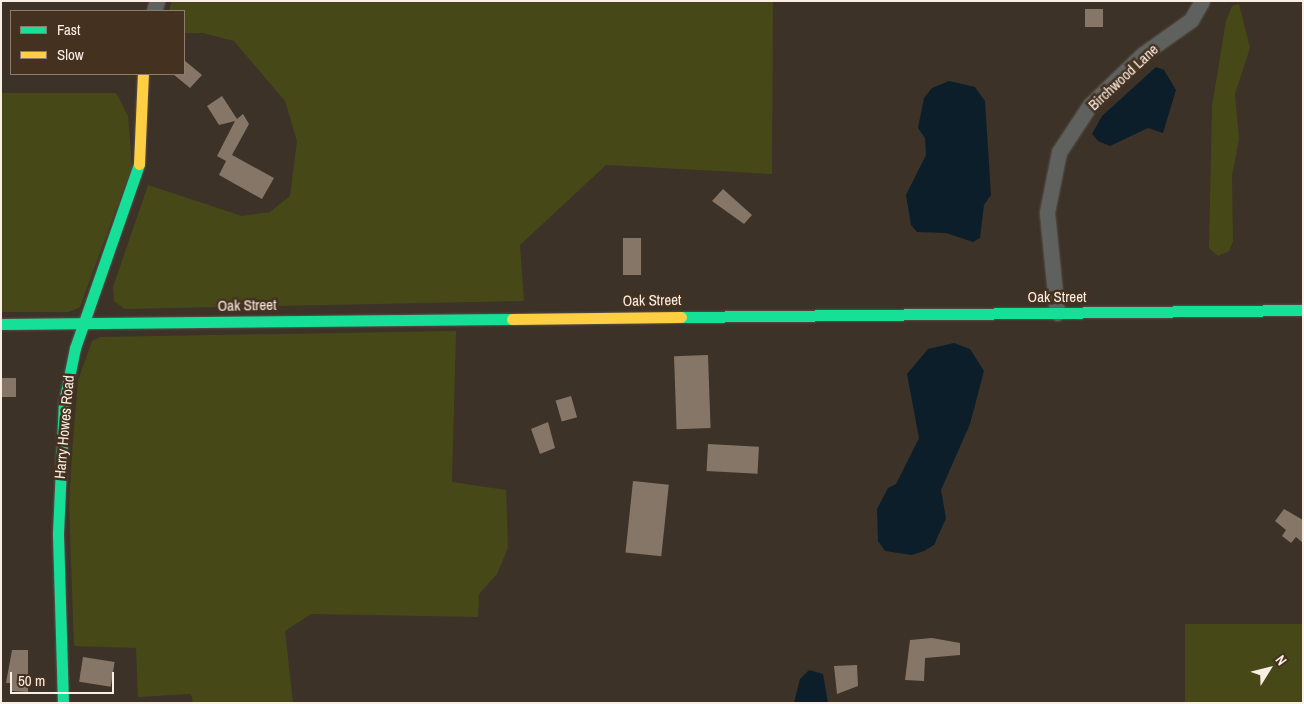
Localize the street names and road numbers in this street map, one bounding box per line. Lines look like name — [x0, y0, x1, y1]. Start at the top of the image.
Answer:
street label: Birchwood Lane — [1084, 40, 1162, 114]
street label: Oak Street — [1028, 288, 1086, 306]
street label: Oak Street — [622, 290, 682, 310]
street label: Oak Street — [217, 295, 277, 315]
street label: Harry Howes Road — [51, 374, 77, 480]

